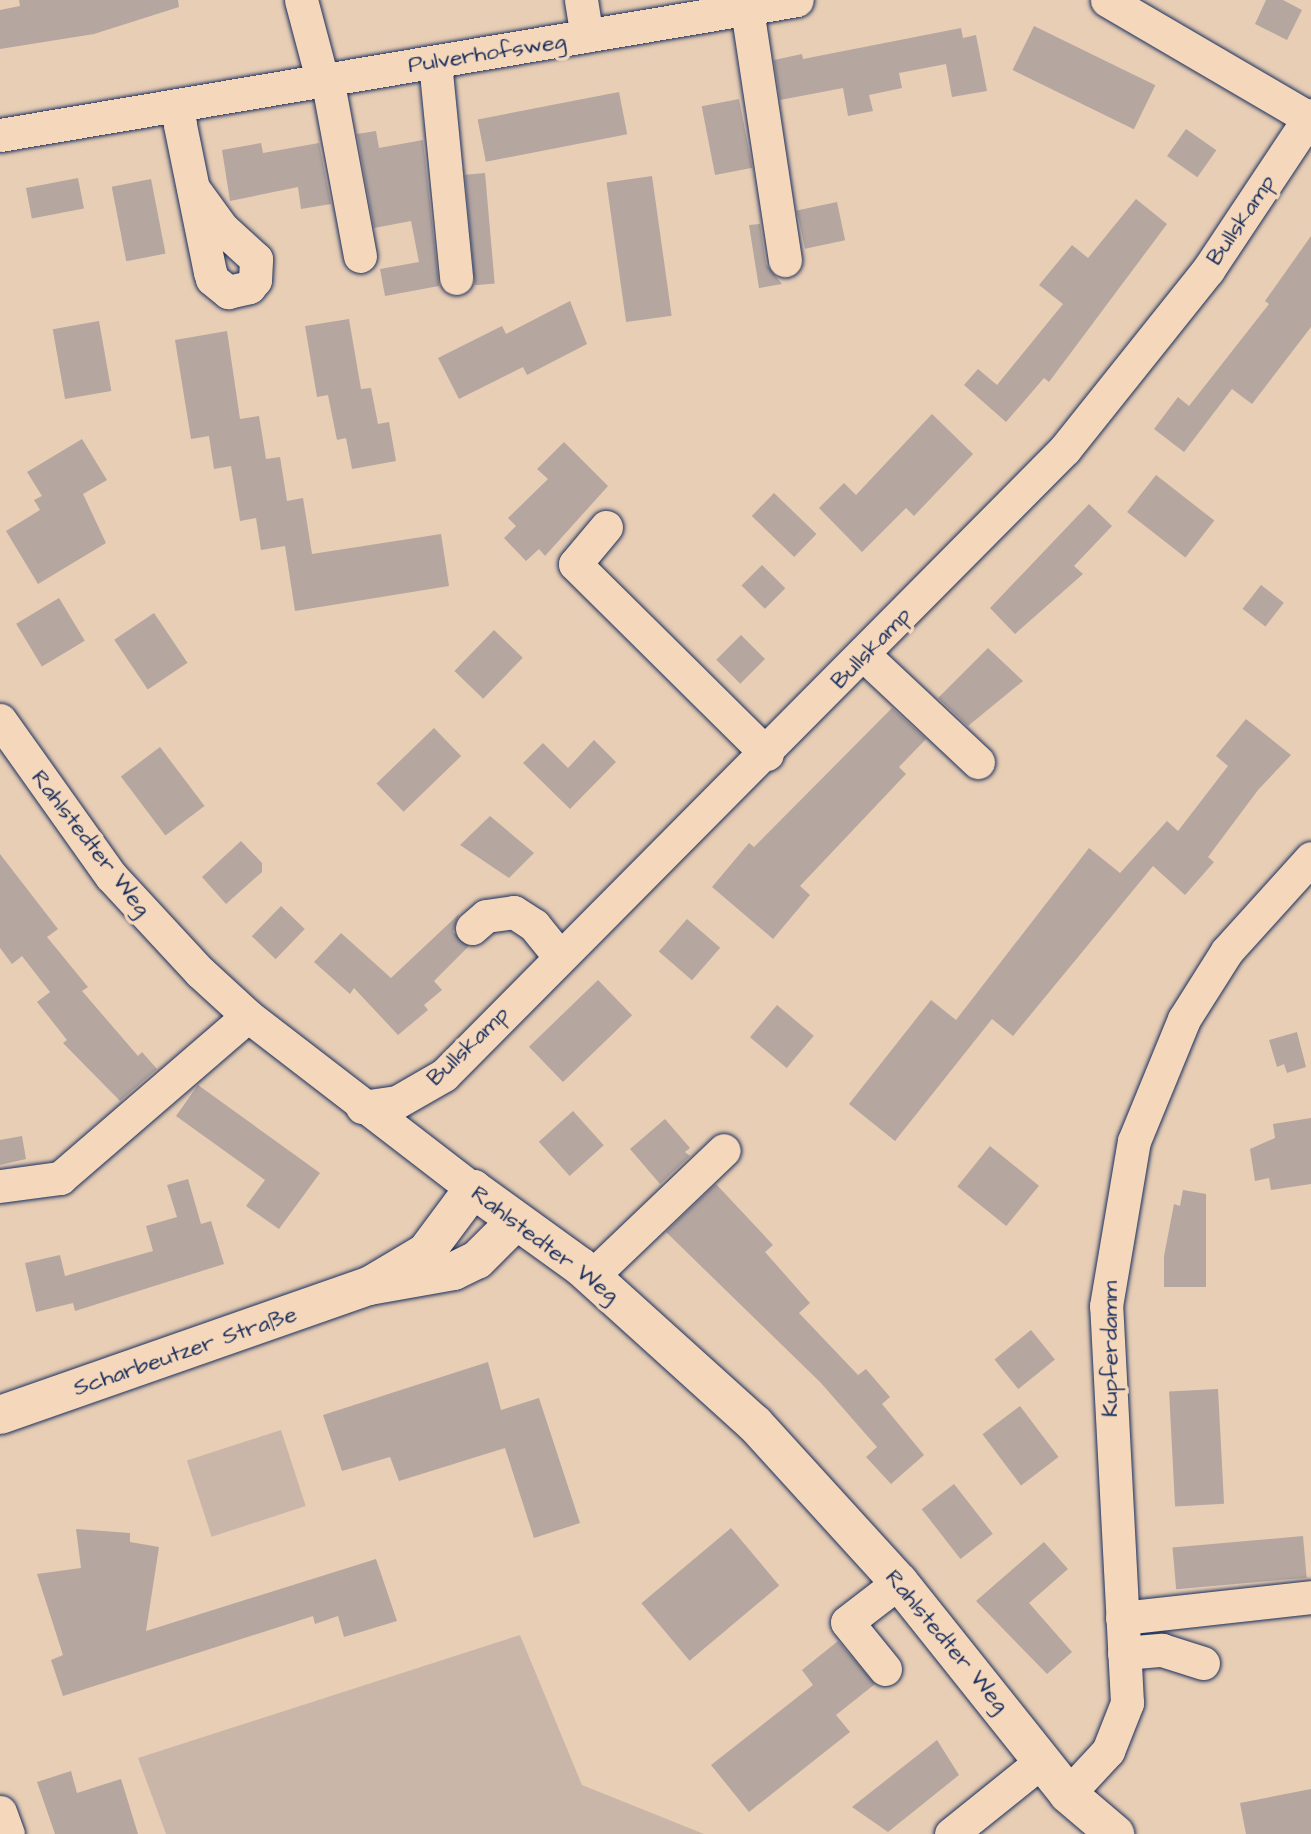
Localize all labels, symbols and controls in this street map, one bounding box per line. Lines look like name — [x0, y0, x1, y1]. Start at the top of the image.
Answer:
street label: Pulverhofsweg — [406, 27, 568, 79]
street label: Bullskamp — [1201, 169, 1281, 271]
street label: Bullskamp — [825, 601, 917, 695]
street label: Rahlstedter Weg — [25, 764, 157, 922]
street label: Bullskamp — [421, 1000, 515, 1092]
street label: Rahlstedter Weg — [466, 1179, 624, 1309]
street label: Kupferdamm — [1096, 1281, 1124, 1417]
street label: Scharbeutzer Straße — [70, 1300, 300, 1402]
street label: Rahlstedter Weg — [879, 1564, 1015, 1718]

